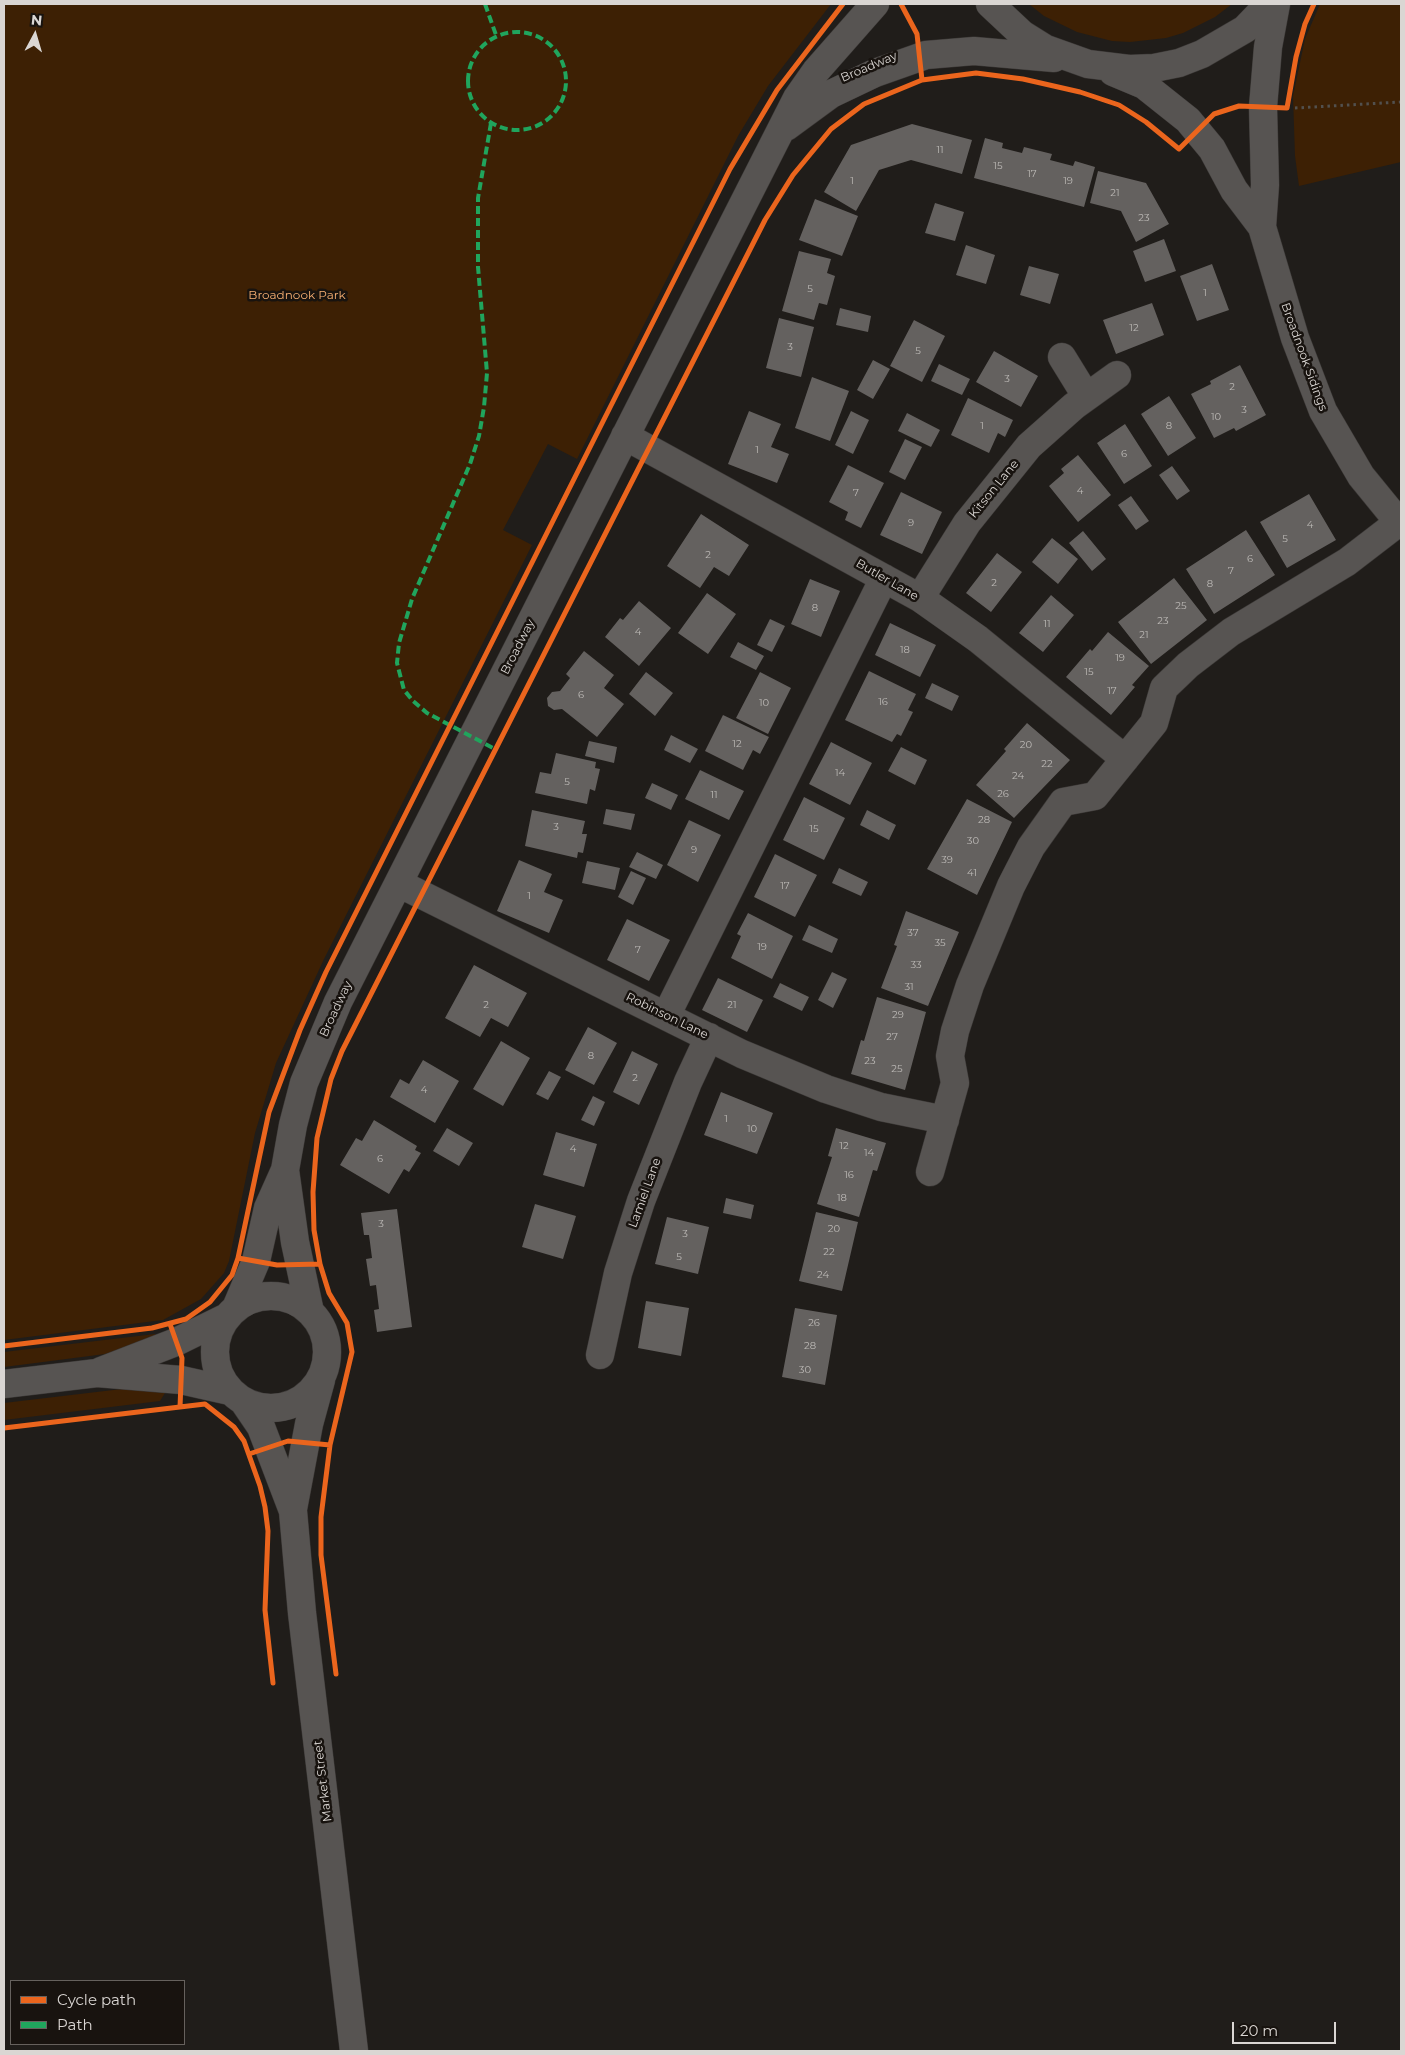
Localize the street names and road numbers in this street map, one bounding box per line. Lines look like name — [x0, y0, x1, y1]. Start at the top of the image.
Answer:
street label: Broadway — [839, 49, 899, 85]
street label: Broadnook Sidings — [1278, 301, 1330, 413]
street label: Kitson Lane — [966, 457, 1022, 521]
street label: Butler Lane — [853, 556, 921, 604]
street label: Broadway — [498, 617, 538, 677]
street label: Broadway — [317, 979, 355, 1039]
street label: Robinson Lane — [623, 990, 711, 1042]
street label: Lamiel Lane — [626, 1156, 664, 1230]
street label: Market Street — [311, 1740, 335, 1822]

